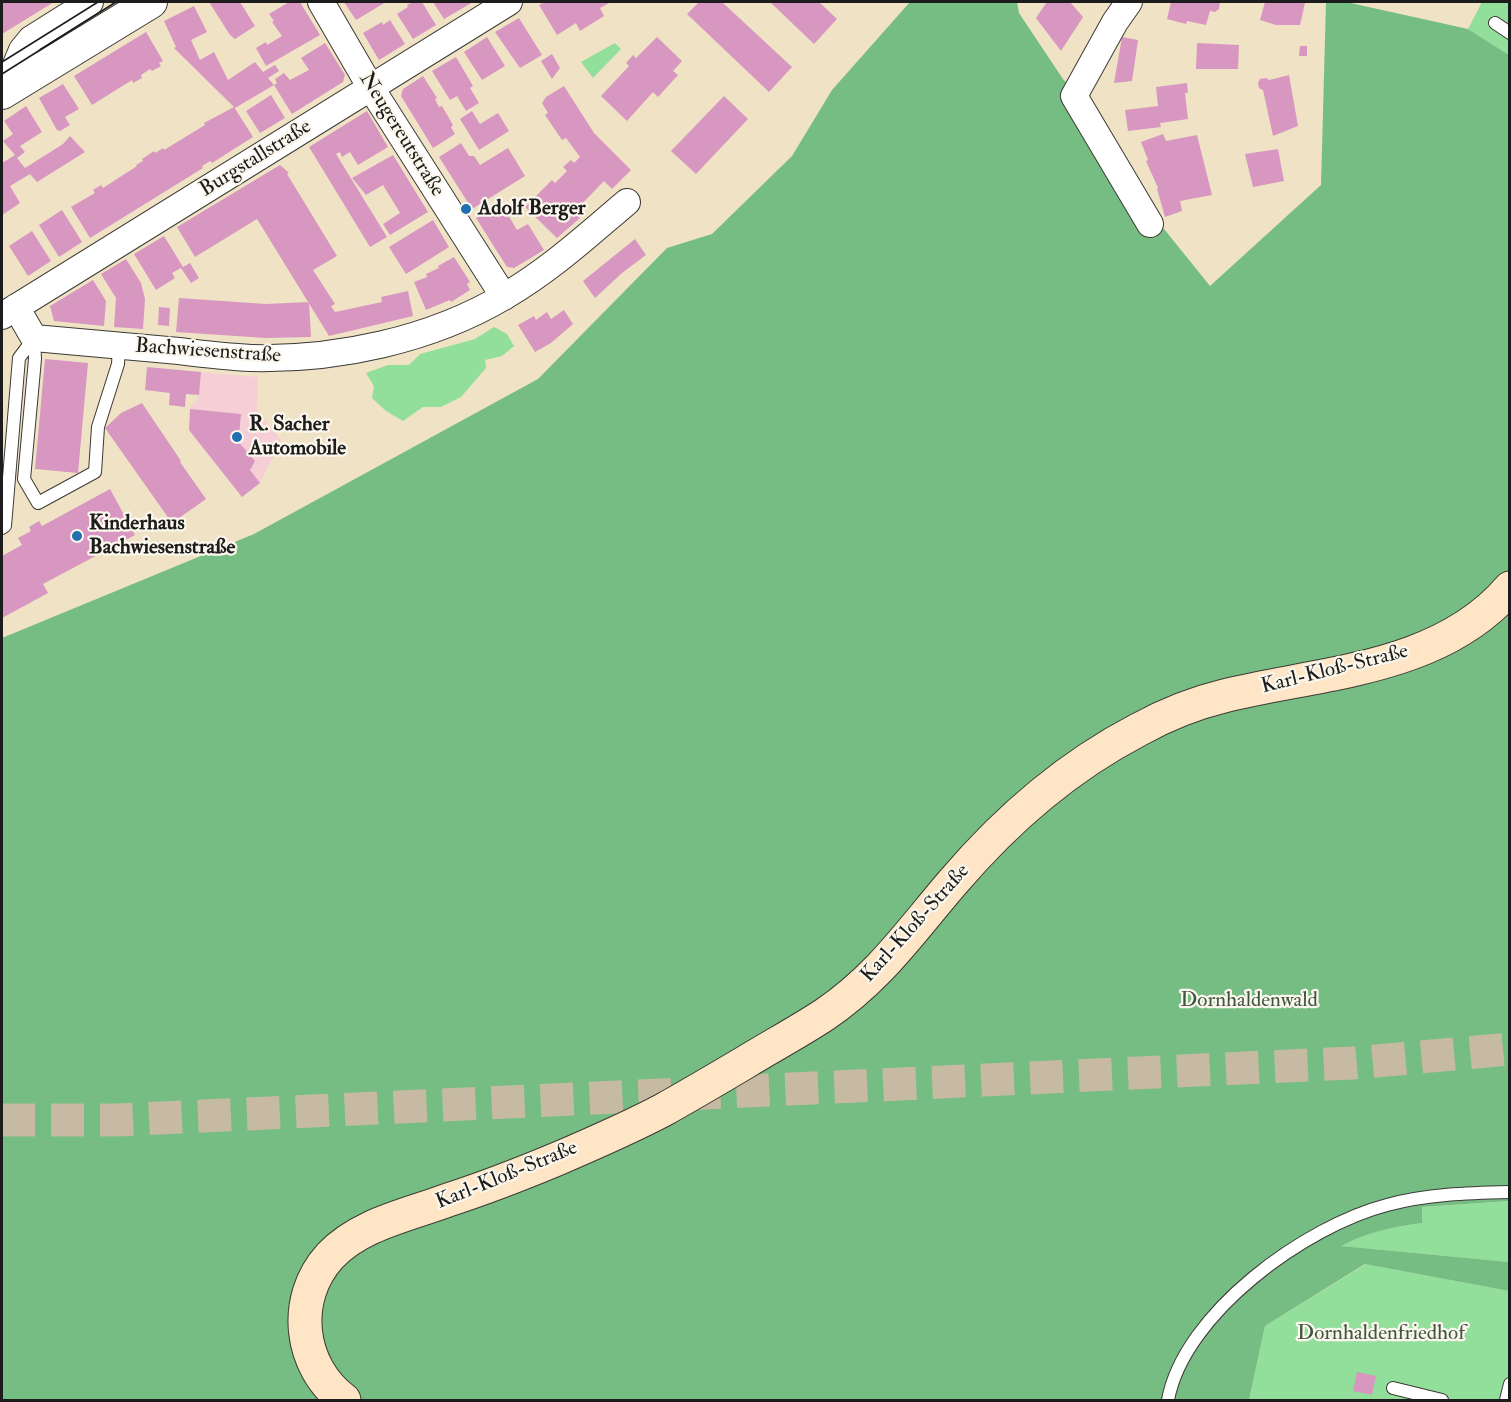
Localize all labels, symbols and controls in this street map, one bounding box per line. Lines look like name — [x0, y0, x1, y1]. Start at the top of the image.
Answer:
street label: Neugereutstraße — [353, 68, 449, 202]
street label: Burgstallstraße — [196, 115, 316, 203]
place label: Adolf Berger — [478, 196, 586, 222]
marker: Adolf Berger — [459, 202, 473, 216]
street label: Bachwiesenstraße — [134, 334, 282, 370]
place label: R. Sacher Automobile — [249, 412, 346, 462]
marker: R. Sacher Automobile — [230, 430, 244, 444]
place label: Kinderhaus Bachwiesenstraße — [89, 511, 235, 561]
marker: Kinderhaus Bachwiesenstraße — [70, 529, 84, 543]
street label: Karl-Kloß-Straße — [1259, 640, 1411, 700]
street label: Karl-Kloß-Straße — [856, 860, 976, 988]
park label: Dornhaldenwald — [1180, 988, 1318, 1014]
street label: Karl-Kloß-Straße — [432, 1136, 582, 1216]
park label: Dornhaldenfriedhof — [1297, 1321, 1465, 1347]

